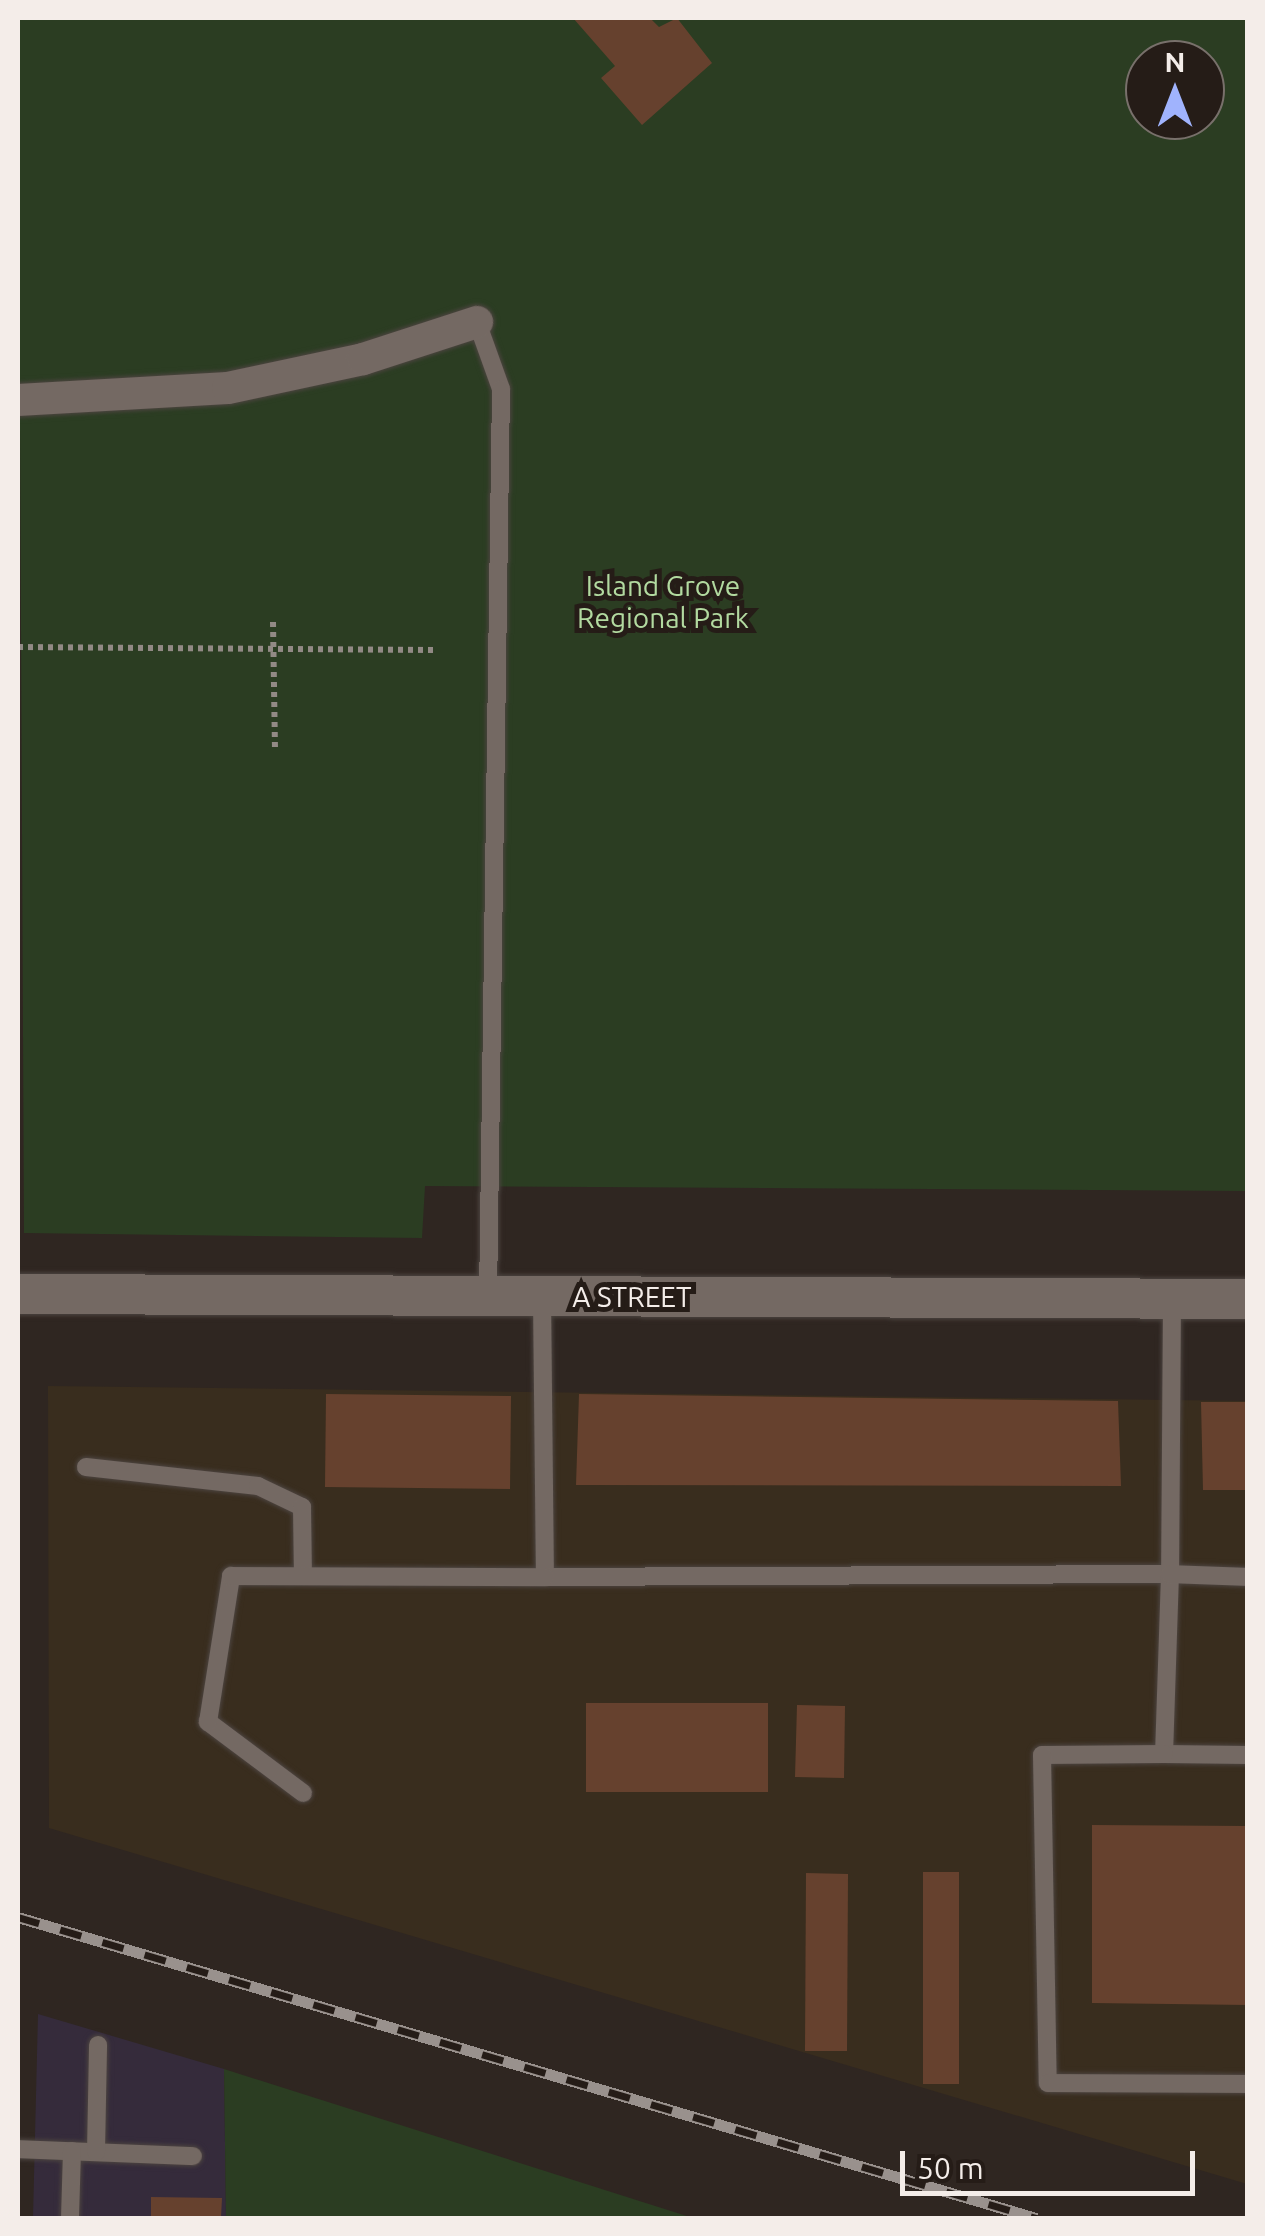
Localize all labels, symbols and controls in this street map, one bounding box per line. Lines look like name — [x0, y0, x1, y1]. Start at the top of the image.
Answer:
north arrow — [1125, 40, 1225, 140]
text: N — [1165, 46, 1185, 77]
park label: Island Grove Regional Park — [577, 569, 749, 635]
street label: A STREET — [572, 1280, 692, 1314]
scale bar — [905, 2131, 1200, 2193]
text: 50 m — [917, 2151, 984, 2185]

